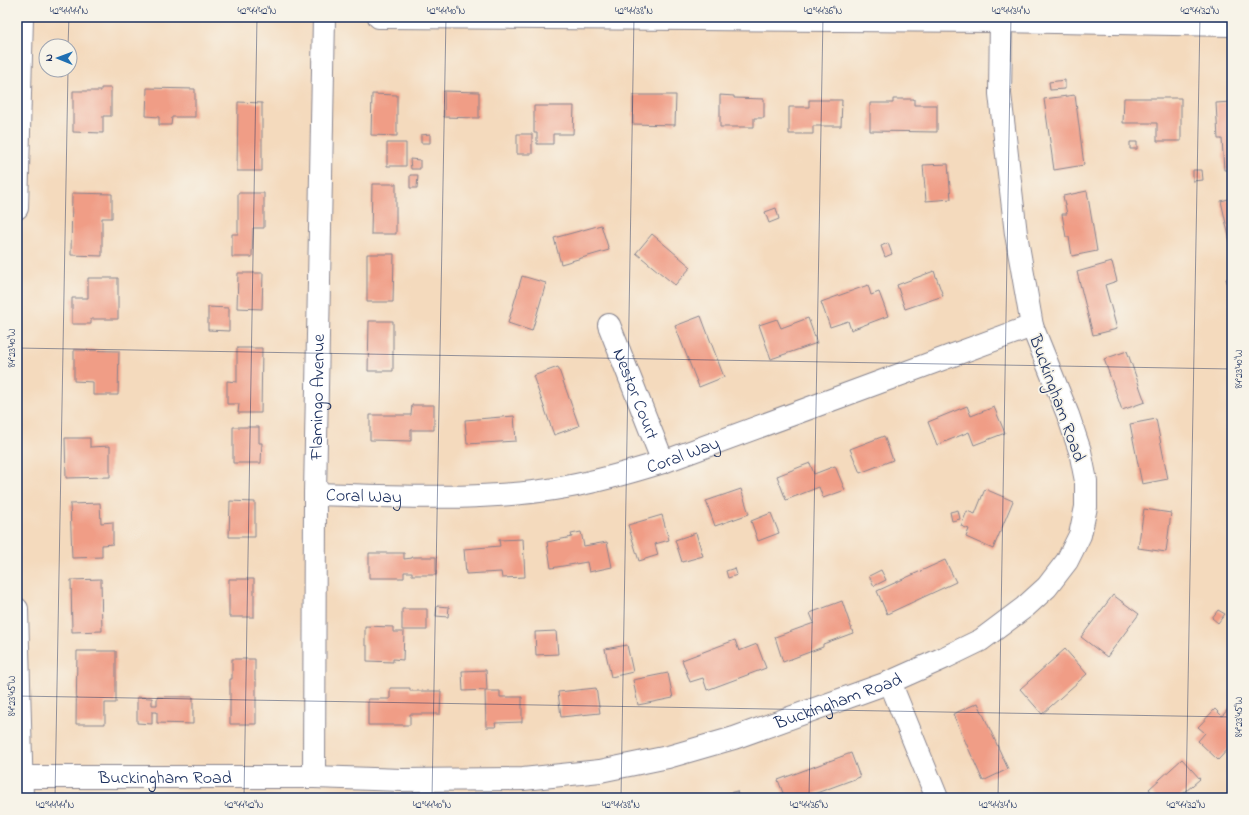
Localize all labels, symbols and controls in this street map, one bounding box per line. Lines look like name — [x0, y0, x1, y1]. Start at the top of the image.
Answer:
text: 42°44'44"N — [50, 4, 88, 19]
text: 42°44'42"N — [237, 4, 277, 19]
text: 42°44'40"N — [427, 4, 466, 19]
text: 42°44'38"N — [615, 4, 653, 19]
text: 42°44'36"N — [804, 4, 843, 19]
text: 42°44'34"N — [992, 4, 1030, 19]
text: 42°44'32"N — [1180, 4, 1220, 19]
north arrow — [38, 38, 78, 78]
text: N — [41, 54, 57, 62]
text: 84°23'40"W — [5, 328, 20, 368]
street label: Buckingham Road — [1020, 331, 1091, 466]
street label: Flamingo Avenue — [305, 333, 333, 461]
street label: Nestor Court — [605, 345, 664, 444]
text: 84°23'40"W — [1232, 349, 1247, 389]
street label: Coral Way — [644, 431, 724, 481]
street label: Coral Way — [326, 483, 402, 511]
street label: Buckingham Road — [770, 667, 907, 738]
text: 84°23'45"W — [5, 675, 20, 716]
text: 84°23'45"W — [1232, 696, 1247, 737]
street label: Buckingham Road — [97, 766, 232, 793]
text: 42°44'44"N — [36, 798, 74, 813]
text: 42°44'42"N — [224, 798, 264, 813]
text: 42°44'40"N — [413, 798, 452, 813]
text: 42°44'38"N — [602, 798, 640, 813]
text: 42°44'36"N — [790, 798, 829, 813]
text: 42°44'34"N — [979, 798, 1017, 813]
text: 42°44'32"N — [1166, 798, 1206, 813]

